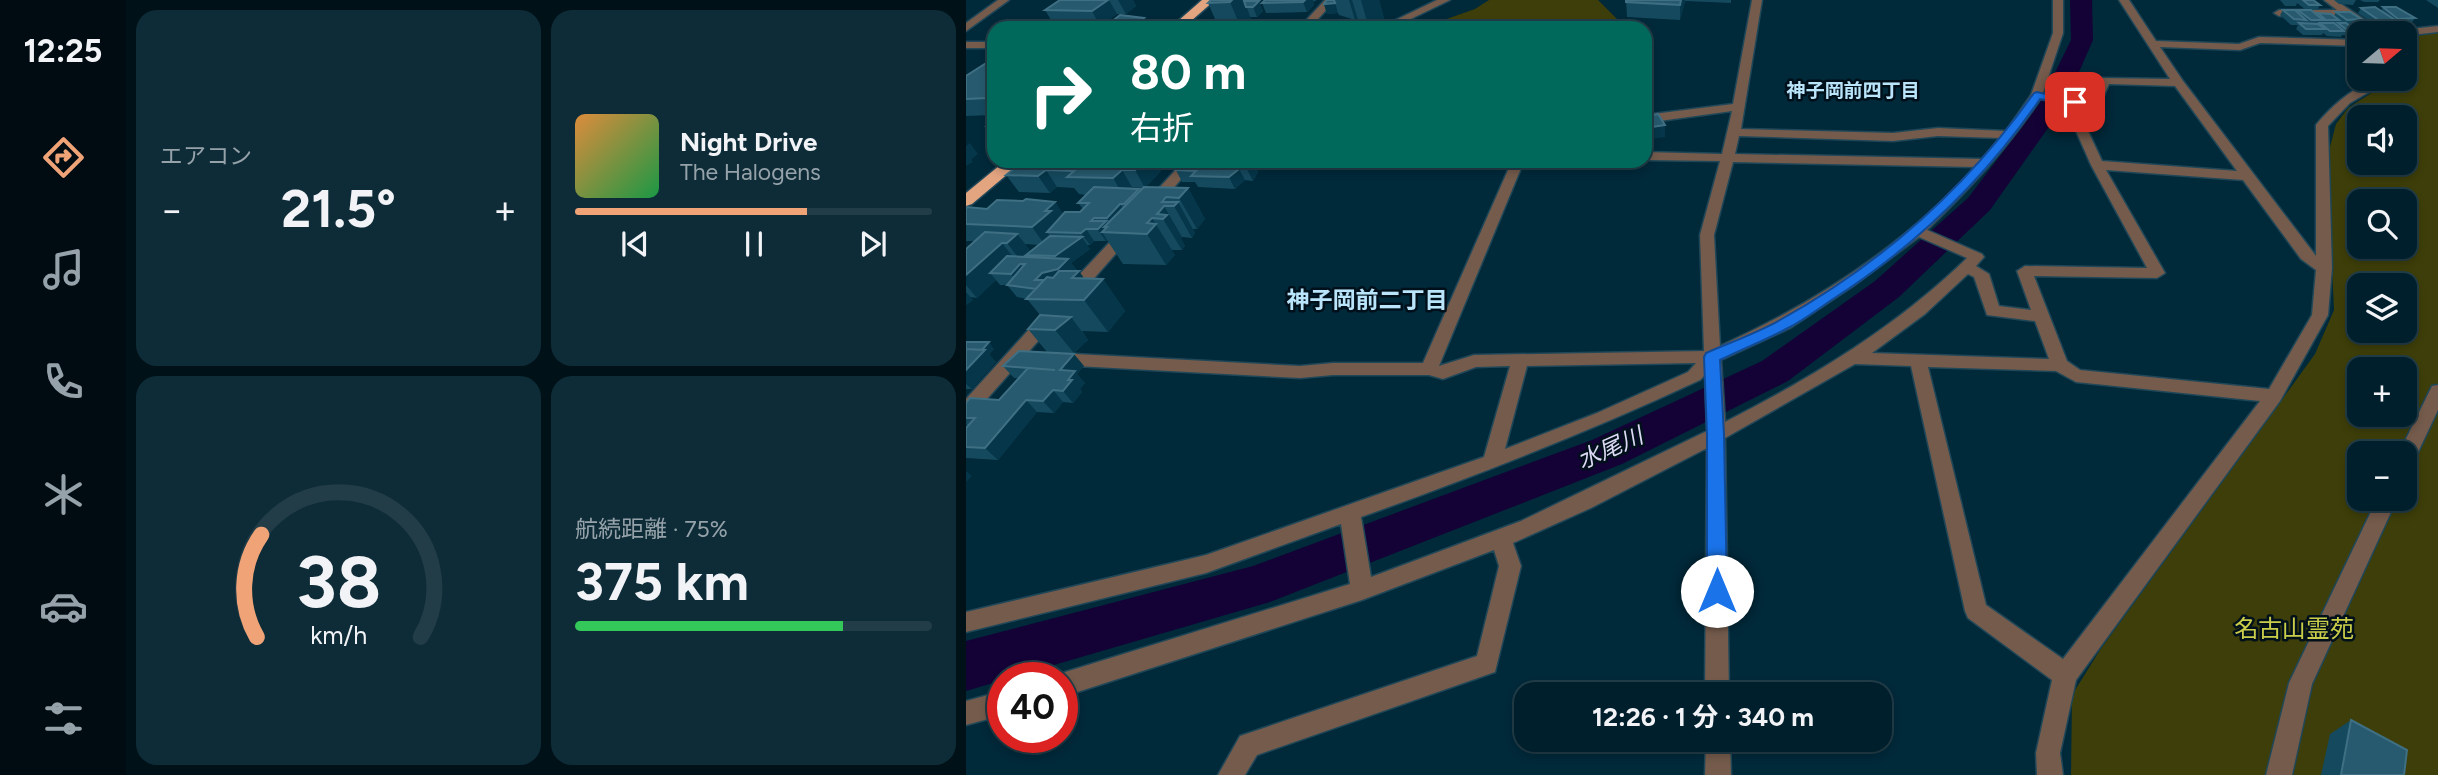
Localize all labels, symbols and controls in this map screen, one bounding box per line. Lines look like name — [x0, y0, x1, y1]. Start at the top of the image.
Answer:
north arrow — [2347, 21, 2417, 91]
map controls — [2347, 21, 2417, 511]
text: 12:25 — [24, 32, 102, 70]
text: 80 m — [1130, 42, 1246, 101]
icon: right — [1015, 49, 1106, 140]
pin — [2045, 72, 2105, 132]
district label: 神子岡前四丁目 — [1786, 79, 1920, 102]
icon: arrive — [2056, 83, 2094, 121]
button: sound — [2347, 105, 2417, 175]
text: 右折 — [1130, 109, 1194, 147]
text: Night Drive — [680, 126, 817, 158]
icon: directions — [39, 133, 88, 182]
text: エアコン — [160, 142, 252, 170]
text: The Halogens — [680, 158, 821, 186]
text: 21.5° — [281, 178, 396, 240]
text: − — [160, 187, 184, 233]
text: + — [493, 187, 517, 233]
button: search — [2347, 189, 2417, 259]
icon: previous — [616, 225, 654, 263]
icon: pause — [735, 225, 773, 263]
icon: next — [854, 225, 892, 263]
icon: music — [39, 245, 88, 294]
button: layers — [2347, 273, 2417, 343]
district label: 神子岡前二丁目 — [1287, 286, 1448, 314]
icon: phone — [39, 357, 88, 406]
button: + — [2347, 357, 2417, 427]
water label: 水尾川 — [1573, 420, 1650, 475]
button: − — [2347, 441, 2417, 511]
icon: climate — [39, 470, 88, 519]
text: 航続距離 · 75% — [575, 515, 728, 543]
text: 38 — [296, 538, 381, 625]
text: 375 km — [575, 551, 749, 613]
position arrow — [1680, 554, 1754, 628]
icon: car — [39, 582, 88, 631]
park label: 名古山霊苑 — [2234, 614, 2354, 643]
text: km/h — [310, 619, 367, 649]
speed limit sign: 40 — [987, 662, 1078, 753]
icon: filters — [39, 694, 88, 743]
text: 12:26 · 1 分 · 340 m — [1592, 701, 1814, 733]

